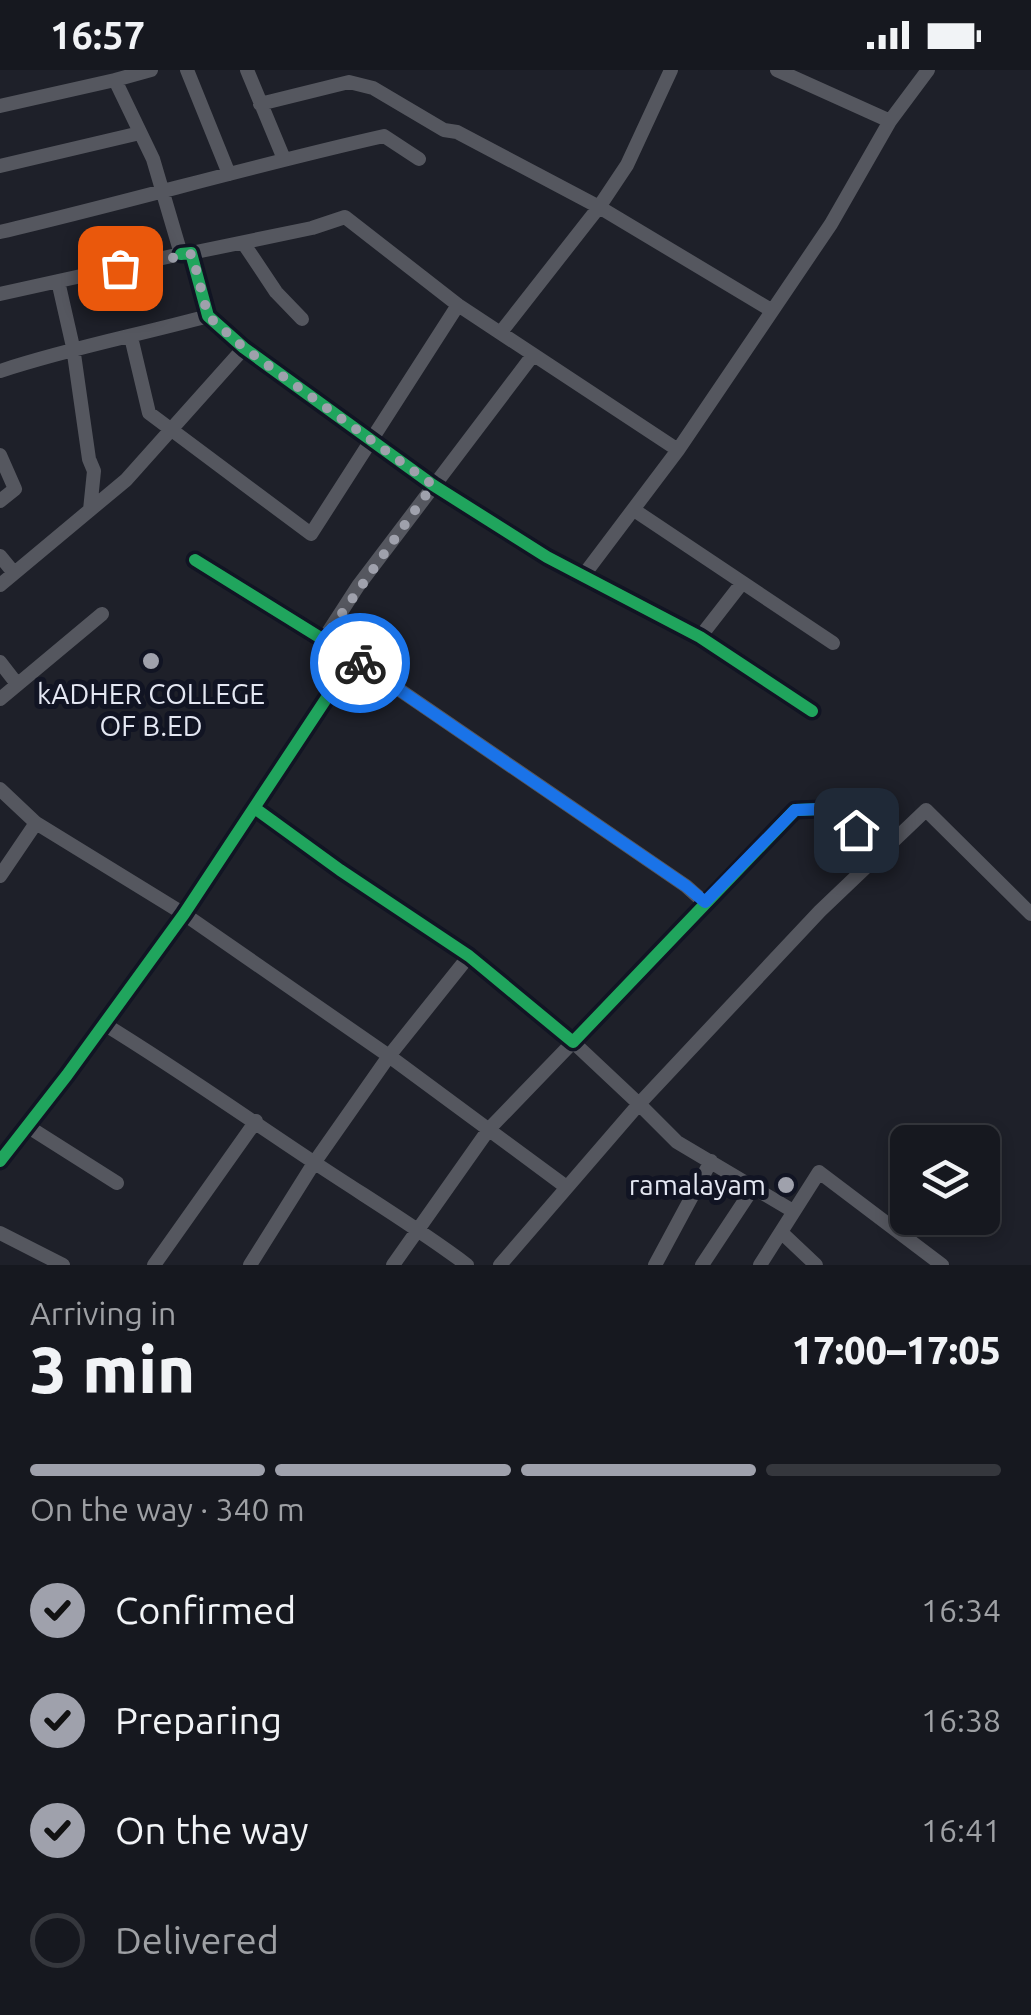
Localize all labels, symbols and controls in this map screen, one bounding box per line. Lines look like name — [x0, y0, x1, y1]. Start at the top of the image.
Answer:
text: 16:57 — [50, 14, 145, 56]
pin — [78, 226, 163, 311]
icon: bag — [93, 241, 148, 296]
courier — [310, 613, 410, 713]
icon: bike — [333, 636, 388, 691]
marker: kADHER COLLEGE OF B.ED — [140, 650, 162, 672]
place label: kADHER COLLEGE OF B.ED — [37, 678, 265, 741]
pin — [814, 788, 899, 873]
icon: home — [829, 803, 884, 858]
map controls — [890, 1125, 1000, 1235]
button: layers — [890, 1125, 1000, 1235]
place label: ramalayam — [629, 1169, 766, 1200]
marker: ramalayam — [775, 1174, 797, 1196]
text: Arriving in — [30, 1295, 176, 1331]
text: 17:00–17:05 — [792, 1329, 1001, 1371]
text: 3 min — [30, 1332, 195, 1405]
text: On the way · 340 m — [30, 1491, 305, 1527]
icon: check — [30, 1583, 85, 1638]
text: Confirmed — [115, 1589, 296, 1631]
text: 16:34 — [921, 1592, 1001, 1628]
icon: check — [30, 1693, 85, 1748]
text: Preparing — [115, 1699, 282, 1741]
text: 16:38 — [921, 1702, 1001, 1738]
icon: check — [30, 1803, 85, 1858]
text: On the way — [115, 1809, 308, 1851]
text: 16:41 — [921, 1812, 1001, 1848]
text: Delivered — [115, 1919, 279, 1961]

